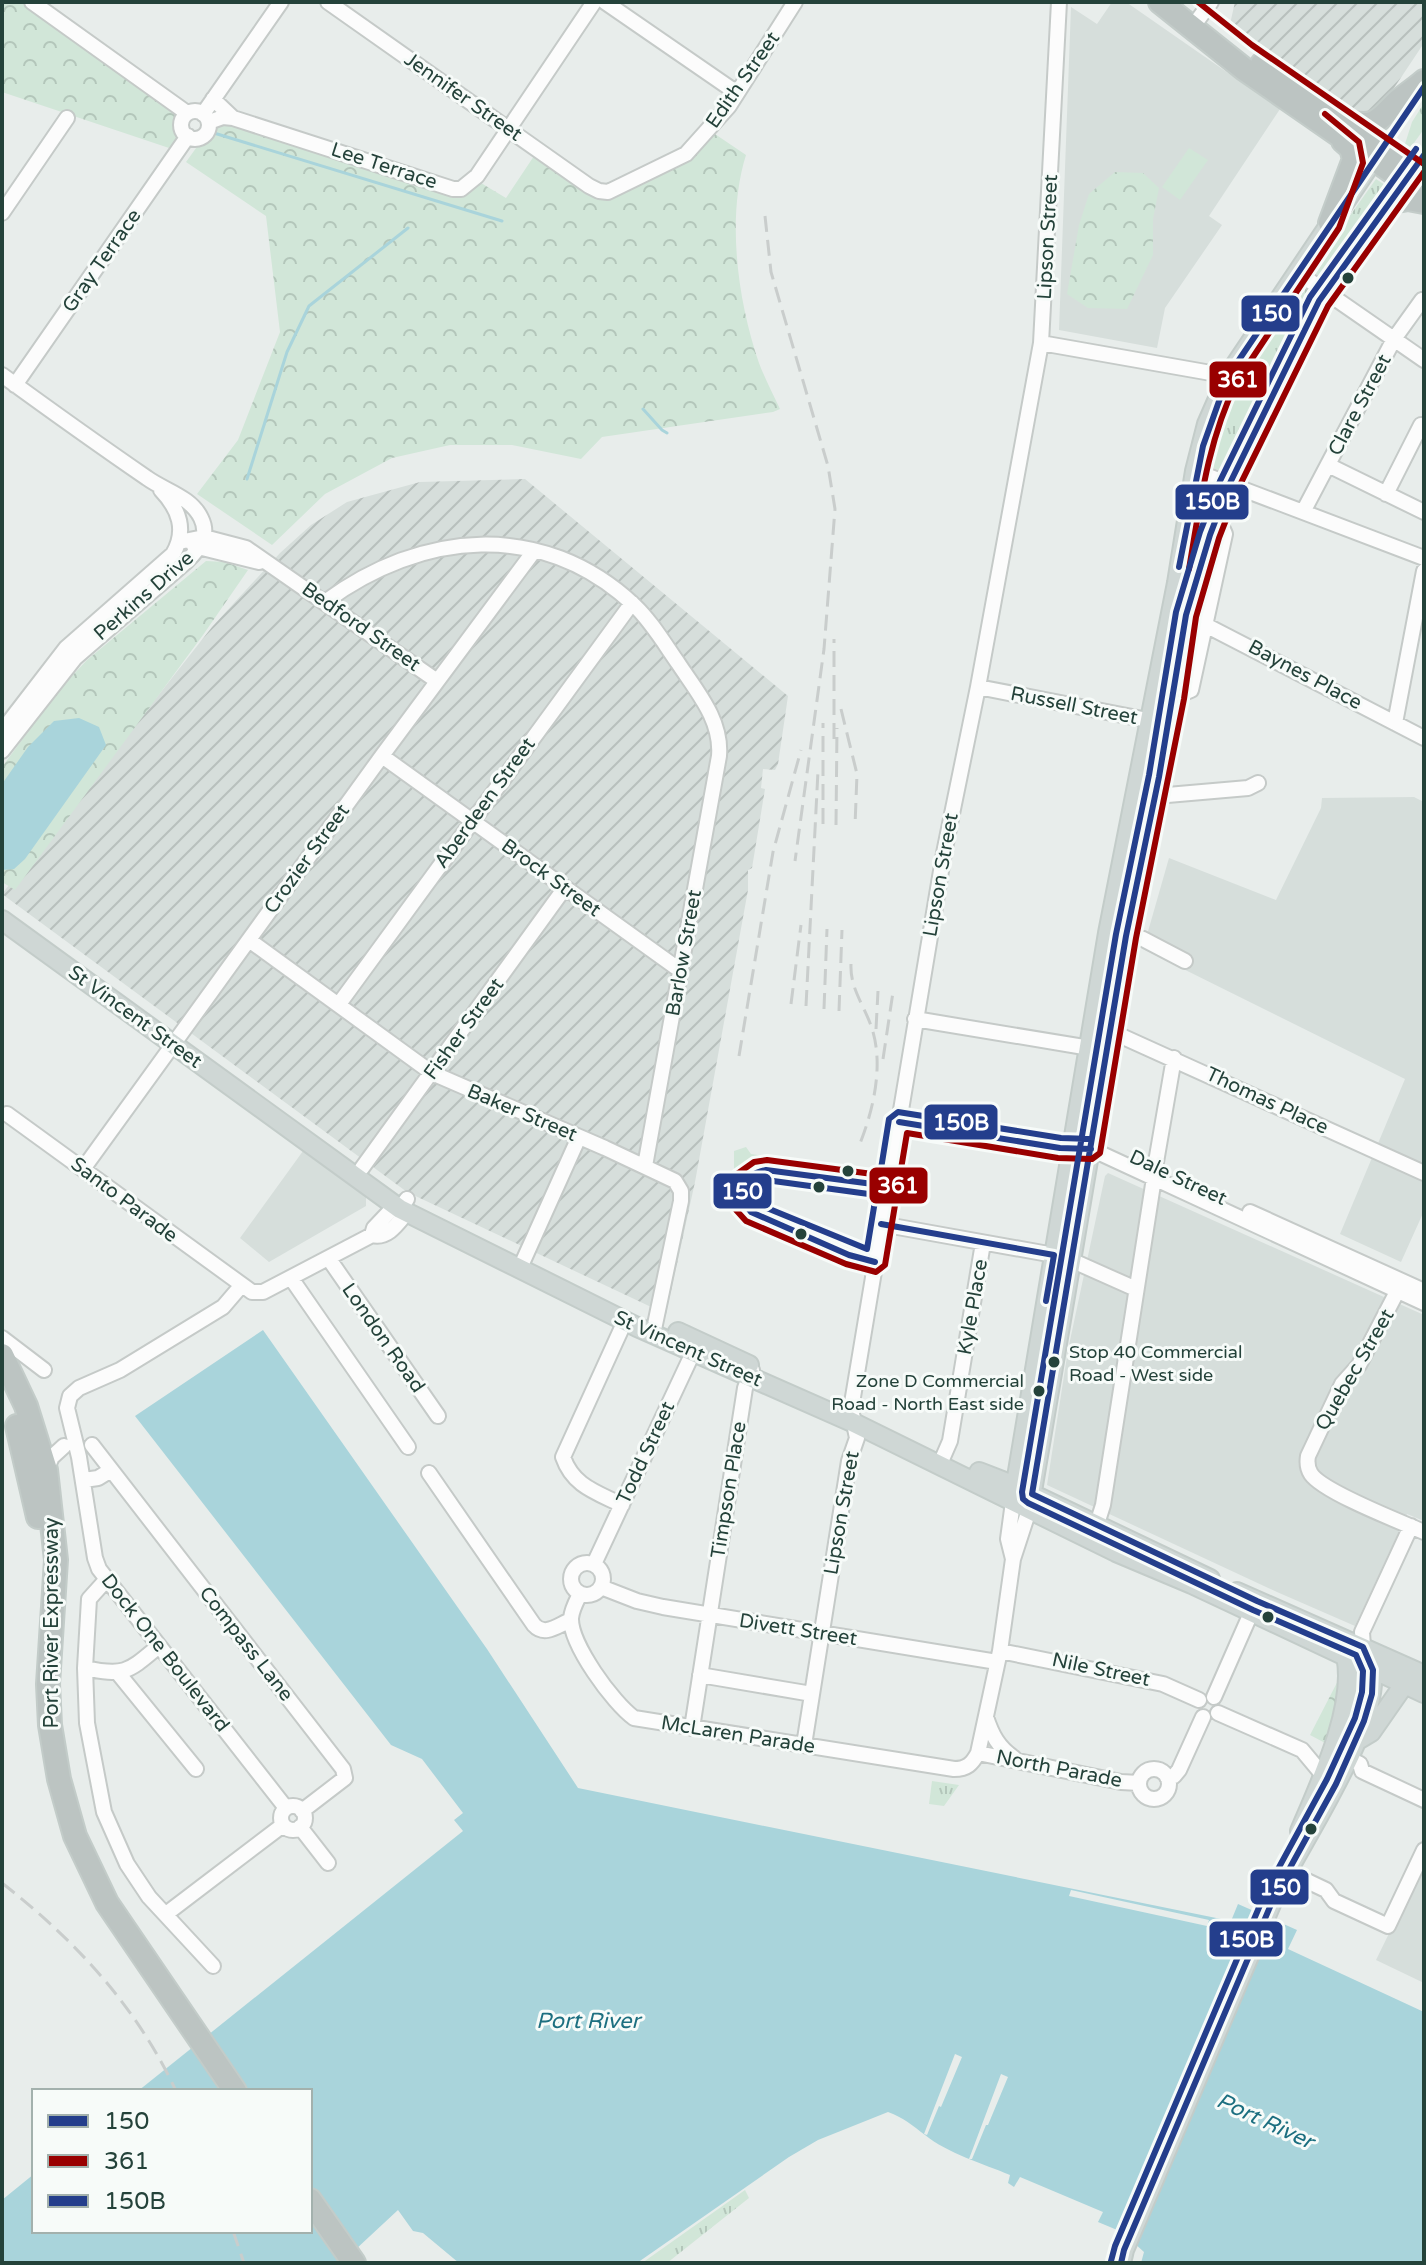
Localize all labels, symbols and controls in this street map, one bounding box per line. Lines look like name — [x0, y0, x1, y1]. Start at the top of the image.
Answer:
street label: Edith Street — [701, 27, 785, 133]
street label: Jennifer Street — [399, 47, 527, 147]
street label: Lee Terrace — [328, 138, 440, 194]
street label: Lipson Street — [1033, 173, 1063, 300]
street label: Gray Terrace — [58, 205, 146, 317]
unlabelled marker — [1340, 270, 1356, 286]
line badge: 150 — [1240, 294, 1301, 333]
text: 150 — [1250, 301, 1292, 327]
street label: Clare Street — [1323, 350, 1397, 460]
line badge: 361 — [1208, 360, 1268, 399]
text: 361 — [1217, 367, 1259, 393]
line badge: 150B — [1174, 483, 1250, 521]
text: 150B — [1184, 489, 1240, 515]
street label: Perkins Drive — [89, 546, 199, 646]
street label: Bedford Street — [297, 577, 425, 677]
street label: Baynes Place — [1244, 635, 1366, 715]
street label: Russell Street — [1008, 682, 1140, 730]
street label: Aberdeen Street — [429, 733, 541, 873]
street label: Crozier Street — [259, 799, 355, 918]
street label: Lipson Street — [918, 811, 964, 939]
street label: Brock Street — [497, 834, 606, 922]
street label: Barlow Street — [661, 888, 707, 1018]
street label: St Vincent Street — [63, 960, 207, 1074]
street label: Fisher Street — [419, 973, 509, 1085]
street label: Thomas Place — [1202, 1062, 1332, 1140]
street label: Baker Street — [463, 1079, 581, 1147]
line badge: 150B — [923, 1103, 999, 1141]
text: 150B — [933, 1110, 989, 1136]
street label: Dale Street — [1125, 1145, 1231, 1211]
street label: Santo Parade — [66, 1152, 182, 1248]
unlabelled marker — [840, 1163, 856, 1179]
line badge: 361 — [868, 1166, 929, 1205]
line badge: 150 — [712, 1172, 773, 1210]
text: 361 — [877, 1173, 919, 1199]
text: 150 — [721, 1179, 763, 1205]
unlabelled marker — [811, 1179, 827, 1195]
unlabelled marker — [793, 1226, 809, 1242]
street label: Kyle Place — [953, 1257, 993, 1357]
street label: London Road — [336, 1279, 430, 1397]
street label: Quebec Street — [1310, 1305, 1400, 1435]
street label: St Vincent Street — [610, 1306, 766, 1393]
place label: Stop 40 Commercial Road - West side — [1069, 1341, 1242, 1386]
marker: Stop 40 Commercial Road - West side — [1046, 1354, 1062, 1370]
place label: Zone D Commercial Road - North East side — [831, 1370, 1024, 1415]
marker: Zone D Commercial Road - North East side — [1031, 1383, 1047, 1399]
street label: Todd Street — [612, 1397, 680, 1508]
street label: Timpson Place — [706, 1420, 752, 1560]
street label: Lipson Street — [819, 1449, 865, 1577]
street label: Port River Expressway — [40, 1517, 64, 1729]
street label: Dock One Boulevard — [96, 1569, 234, 1737]
street label: Compass Lane — [194, 1582, 298, 1706]
street label: Divett Street — [737, 1609, 859, 1651]
unlabelled marker — [1260, 1609, 1276, 1625]
street label: Nile Street — [1050, 1648, 1153, 1692]
street label: McLaren Parade — [659, 1711, 817, 1759]
street label: North Parade — [994, 1745, 1124, 1793]
unlabelled marker — [1303, 1821, 1319, 1837]
line badge: 150 — [1249, 1868, 1310, 1906]
text: 150 — [1259, 1875, 1301, 1901]
line badge: 150B — [1208, 1920, 1284, 1958]
text: 150B — [1218, 1927, 1274, 1953]
water label: Port River — [536, 2008, 643, 2034]
water label: Port River — [1212, 2087, 1320, 2156]
legend — [32, 2089, 312, 2233]
text: 150 — [104, 2107, 149, 2136]
text: 361 — [104, 2147, 149, 2176]
text: 150B — [104, 2187, 166, 2216]

